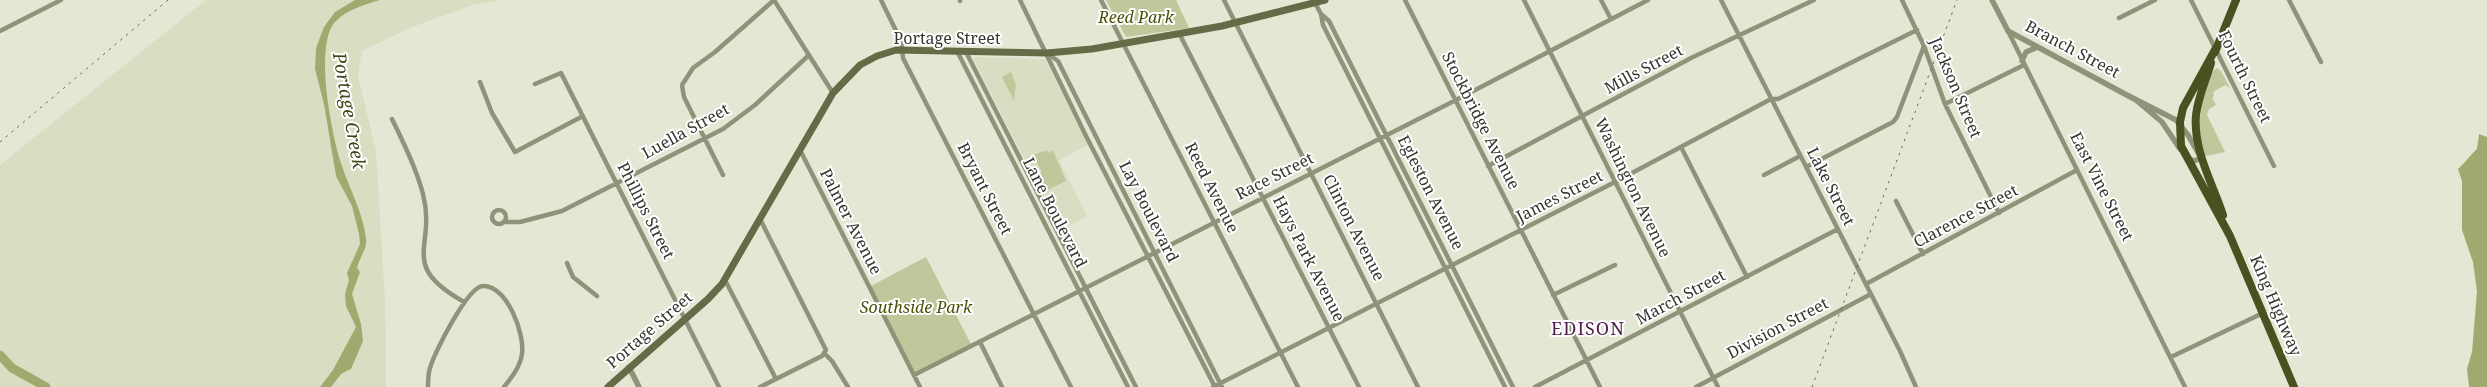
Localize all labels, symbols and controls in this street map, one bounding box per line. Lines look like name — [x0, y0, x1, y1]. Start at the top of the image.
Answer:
park label: Reed Park — [1098, 8, 1174, 28]
street label: Branch Street — [2022, 17, 2122, 83]
street label: Fourth Street — [2213, 28, 2275, 126]
street label: Portage Street — [893, 29, 1001, 49]
street label: Jackson Street — [1925, 35, 1985, 141]
street label: Mills Street — [1602, 41, 1686, 99]
street label: Stockbridge Avenue — [1437, 49, 1523, 193]
water label: Portage Creek — [327, 51, 369, 171]
street label: Luella Street — [639, 100, 733, 164]
street label: Washington Avenue — [1590, 115, 1674, 261]
street label: East Vine Street — [2065, 129, 2137, 245]
street label: Egleston Avenue — [1393, 133, 1467, 253]
street label: Bryant Street — [953, 140, 1015, 238]
street label: Reed Avenue — [1180, 140, 1242, 236]
street label: Lake Street — [1802, 145, 1858, 229]
street label: Race Street — [1233, 149, 1317, 205]
street label: Lane Boulevard — [1018, 155, 1090, 271]
street label: Lay Boulevard — [1114, 158, 1182, 266]
street label: Phillips Street — [612, 160, 678, 262]
street label: Palmer Avenue — [815, 166, 885, 278]
street label: James Street — [1514, 167, 1606, 227]
street label: Clinton Avenue — [1318, 172, 1388, 284]
street label: Clarence Street — [1911, 181, 2021, 253]
street label: Hays Park Avenue — [1268, 193, 1348, 325]
street label: King Highway — [2245, 253, 2305, 359]
street label: March Street — [1633, 266, 1729, 330]
street label: Portage Street — [603, 289, 697, 373]
street label: Division Street — [1724, 294, 1832, 364]
park label: Southside Park — [860, 298, 972, 318]
district label: EDISON — [1550, 319, 1626, 341]

